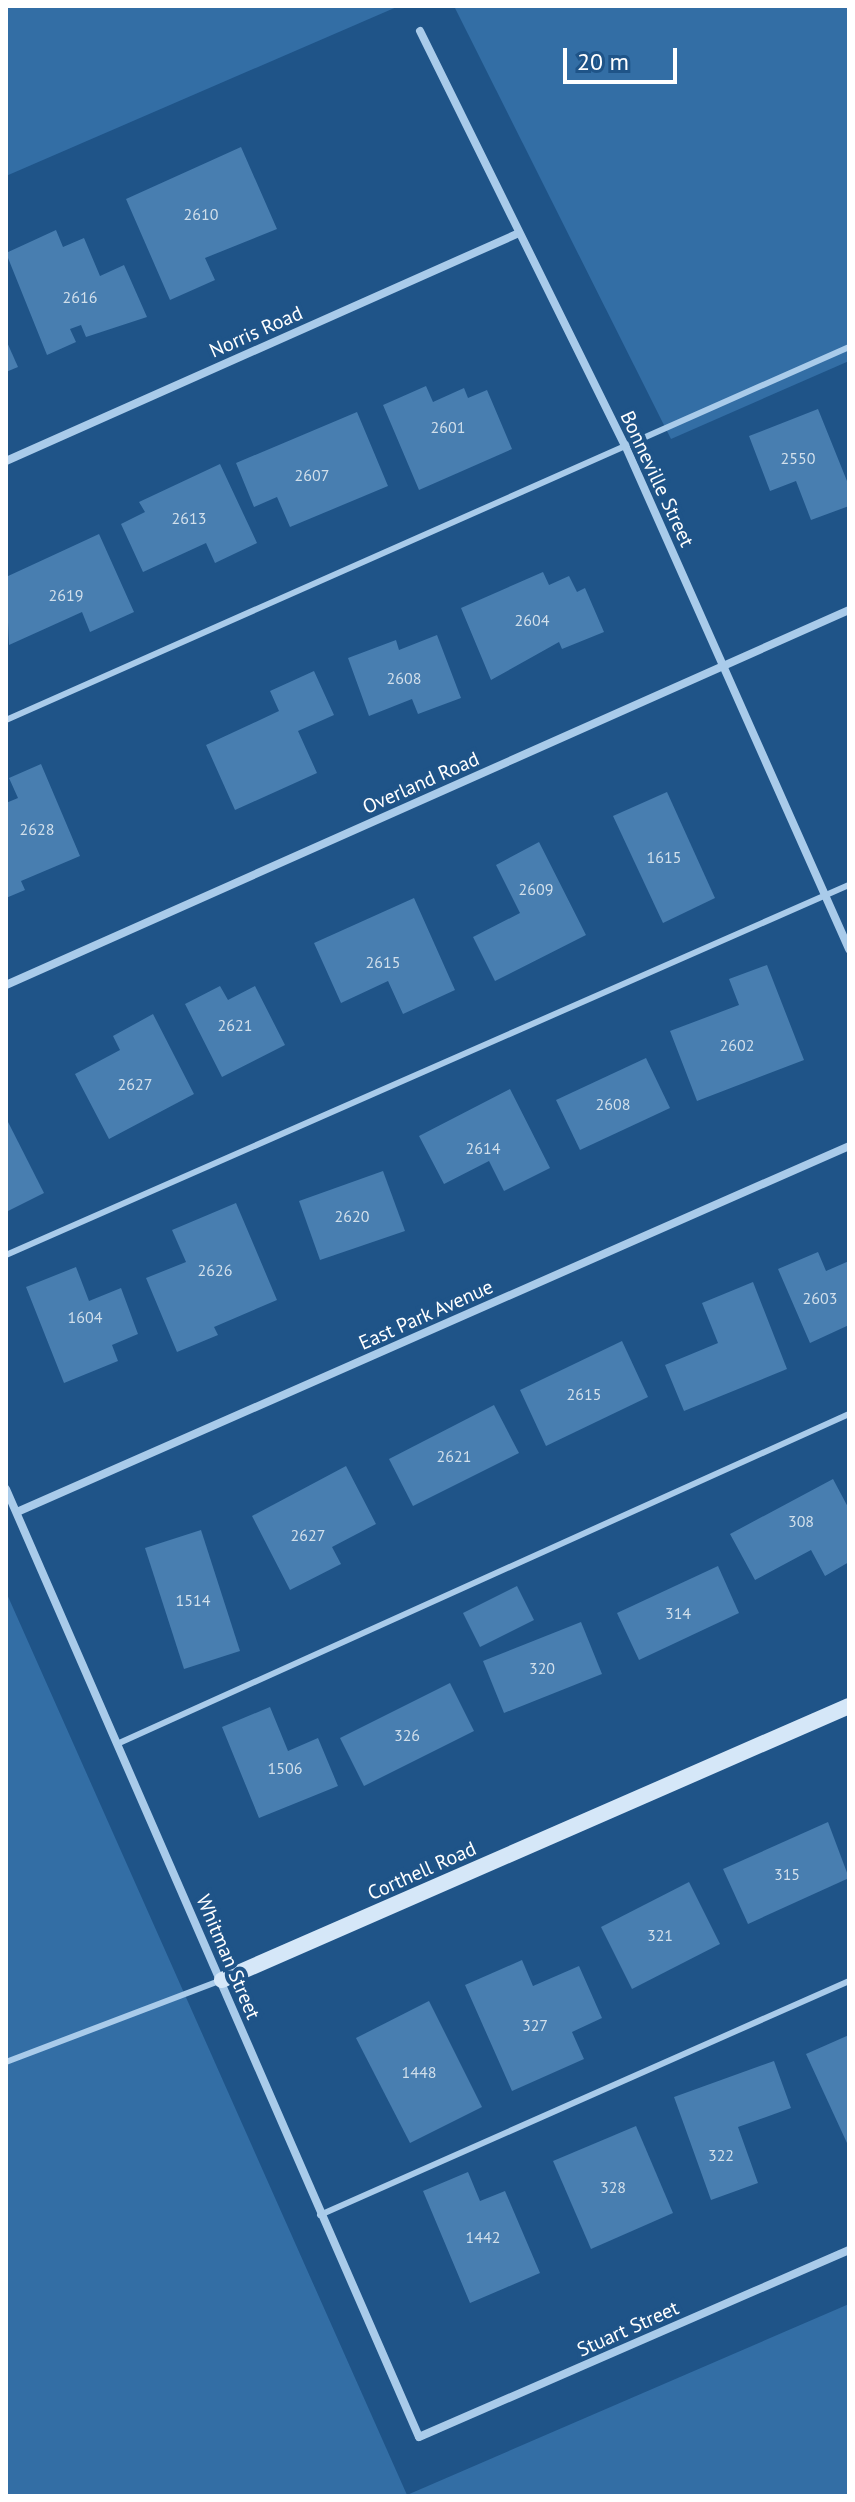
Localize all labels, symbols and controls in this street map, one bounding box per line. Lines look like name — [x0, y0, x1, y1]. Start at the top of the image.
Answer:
scale bar — [567, 32, 681, 82]
text: 20 m — [577, 46, 629, 77]
house number: 2610 — [184, 204, 218, 224]
house number: 2616 — [63, 287, 97, 307]
street label: Norris Road — [206, 301, 306, 363]
street label: Bonneville Street — [615, 407, 699, 551]
house number: 2601 — [431, 417, 465, 437]
house number: 2550 — [781, 448, 815, 468]
house number: 2607 — [295, 465, 329, 485]
house number: 2613 — [172, 508, 206, 528]
house number: 2619 — [49, 585, 83, 605]
house number: 2604 — [515, 610, 549, 630]
house number: 2608 — [387, 668, 421, 688]
street label: Overland Road — [359, 747, 483, 819]
house number: 2628 — [20, 819, 54, 839]
house number: 1615 — [647, 847, 681, 867]
house number: 2609 — [519, 879, 553, 899]
house number: 2615 — [366, 952, 400, 972]
house number: 2621 — [218, 1015, 252, 1035]
house number: 2602 — [720, 1035, 754, 1055]
house number: 2627 — [118, 1074, 152, 1094]
house number: 2608 — [596, 1094, 630, 1114]
house number: 2614 — [466, 1138, 500, 1158]
house number: 2620 — [335, 1206, 369, 1226]
house number: 2626 — [198, 1260, 232, 1280]
street label: East Park Avenue — [355, 1274, 497, 1356]
house number: 2603 — [803, 1288, 837, 1308]
house number: 1604 — [68, 1307, 102, 1327]
house number: 2615 — [567, 1384, 601, 1404]
house number: 2621 — [437, 1446, 471, 1466]
house number: 308 — [788, 1511, 814, 1531]
house number: 2627 — [291, 1525, 325, 1545]
house number: 1514 — [176, 1590, 210, 1610]
house number: 314 — [665, 1603, 691, 1623]
house number: 320 — [529, 1658, 555, 1678]
house number: 326 — [394, 1725, 420, 1745]
house number: 1506 — [268, 1758, 302, 1778]
street label: Corthell Road — [364, 1836, 480, 1906]
house number: 315 — [774, 1864, 800, 1884]
street label: Whitman Street — [191, 1891, 265, 2023]
house number: 321 — [647, 1925, 673, 1945]
house number: 327 — [522, 2015, 548, 2035]
house number: 1448 — [402, 2062, 436, 2082]
house number: 322 — [708, 2145, 734, 2165]
house number: 328 — [600, 2177, 626, 2197]
house number: 1442 — [466, 2227, 500, 2247]
street label: Stuart Street — [573, 2296, 683, 2362]

